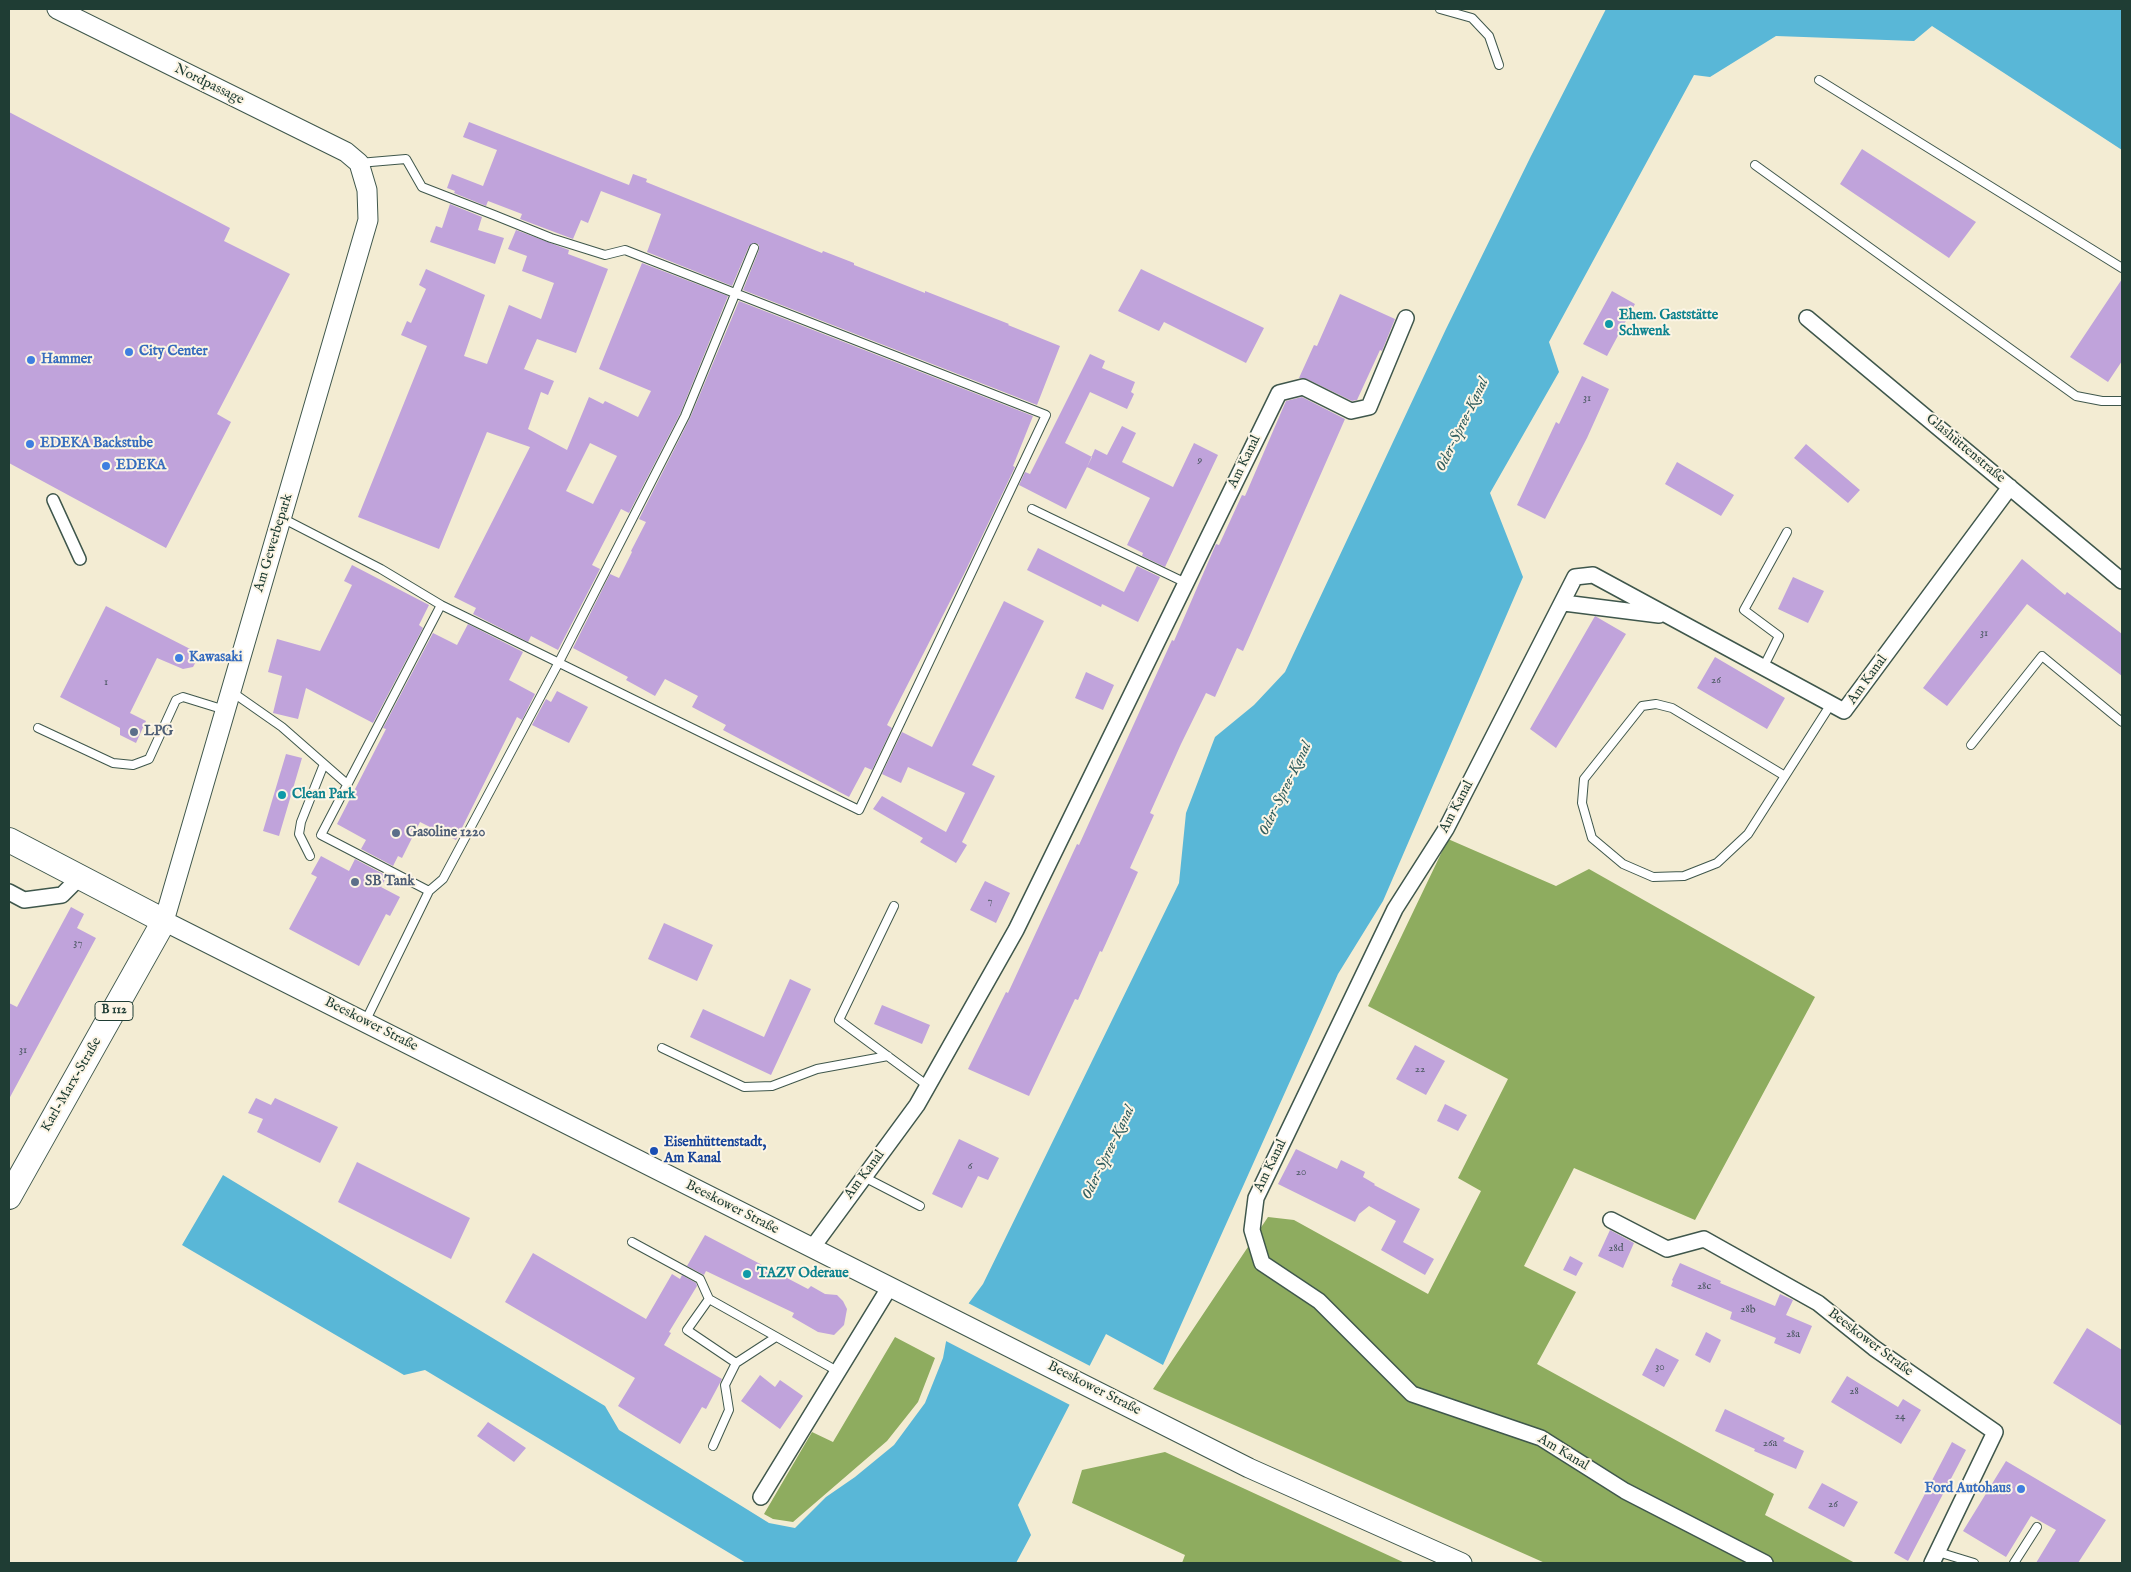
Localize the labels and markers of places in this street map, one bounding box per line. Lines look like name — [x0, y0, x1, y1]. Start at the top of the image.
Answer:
place label: Ehem. Gaststätte Schwenk — [1619, 308, 1718, 341]
marker: Ehem. Gaststätte Schwenk — [1603, 318, 1615, 330]
place label: City Center — [139, 344, 208, 360]
marker: City Center — [123, 346, 135, 358]
place label: Hammer — [41, 352, 92, 368]
marker: Hammer — [25, 354, 37, 366]
place label: EDEKA Backstube — [40, 436, 153, 452]
marker: EDEKA Backstube — [24, 438, 36, 450]
place label: EDEKA — [116, 458, 166, 474]
marker: EDEKA — [100, 460, 112, 472]
place label: Kawasaki — [189, 650, 242, 666]
marker: Kawasaki — [173, 652, 185, 664]
place label: LPG — [144, 724, 173, 740]
marker: LPG — [128, 726, 140, 738]
place label: Clean Park — [292, 787, 355, 803]
marker: Clean Park — [276, 789, 288, 801]
place label: Gasoline 1220 — [406, 825, 485, 841]
marker: Gasoline 1220 — [390, 827, 402, 839]
place label: SB Tank — [365, 874, 415, 890]
marker: SB Tank — [349, 876, 361, 888]
place label: Eisenhüttenstadt, Am Kanal — [664, 1135, 766, 1168]
marker: Eisenhüttenstadt, Am Kanal — [648, 1145, 660, 1157]
place label: TAZV Oderaue — [757, 1266, 849, 1282]
marker: TAZV Oderaue — [741, 1268, 753, 1280]
place label: Ford Autohaus — [1924, 1481, 2011, 1497]
marker: Ford Autohaus — [2015, 1483, 2027, 1495]

